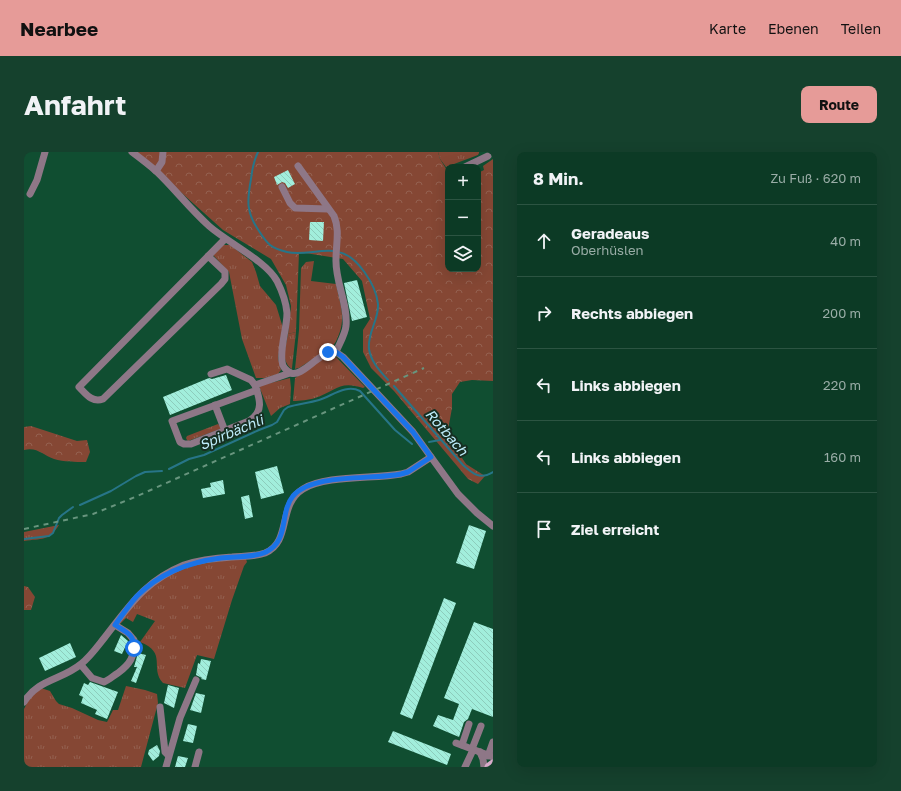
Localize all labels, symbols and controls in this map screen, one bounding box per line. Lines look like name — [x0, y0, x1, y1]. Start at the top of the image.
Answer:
text: Nearbee — [20, 17, 98, 40]
text: Karte — [709, 20, 746, 37]
text: Ebenen — [768, 20, 819, 37]
text: Teilen — [841, 20, 881, 37]
button: Route — [801, 86, 877, 123]
text: Anfahrt — [24, 88, 126, 121]
map controls — [445, 164, 481, 272]
button: + — [445, 164, 481, 200]
text: 8 Min. — [533, 168, 584, 189]
text: Zu Fuß · 620 m — [771, 170, 861, 186]
button: − — [445, 200, 481, 236]
text: Geradeaus — [571, 224, 649, 242]
icon: ahead — [533, 230, 555, 252]
text: 40 m — [830, 233, 861, 249]
button: layers — [445, 236, 481, 272]
text: Oberhüslen — [571, 242, 644, 258]
icon: right — [533, 302, 555, 324]
text: Rechts abbiegen — [571, 304, 693, 322]
text: 200 m — [823, 305, 861, 321]
route end — [319, 343, 337, 361]
icon: left — [533, 374, 555, 396]
text: Links abbiegen — [571, 376, 681, 394]
text: 220 m — [823, 377, 861, 393]
water label: Rotbach — [422, 405, 473, 460]
water label: Spirbächli — [196, 410, 268, 453]
icon: left — [533, 446, 555, 468]
text: Links abbiegen — [571, 448, 681, 466]
text: 160 m — [824, 449, 861, 465]
icon: arrive — [533, 518, 555, 540]
text: Ziel erreicht — [571, 520, 659, 538]
route start — [125, 639, 143, 657]

